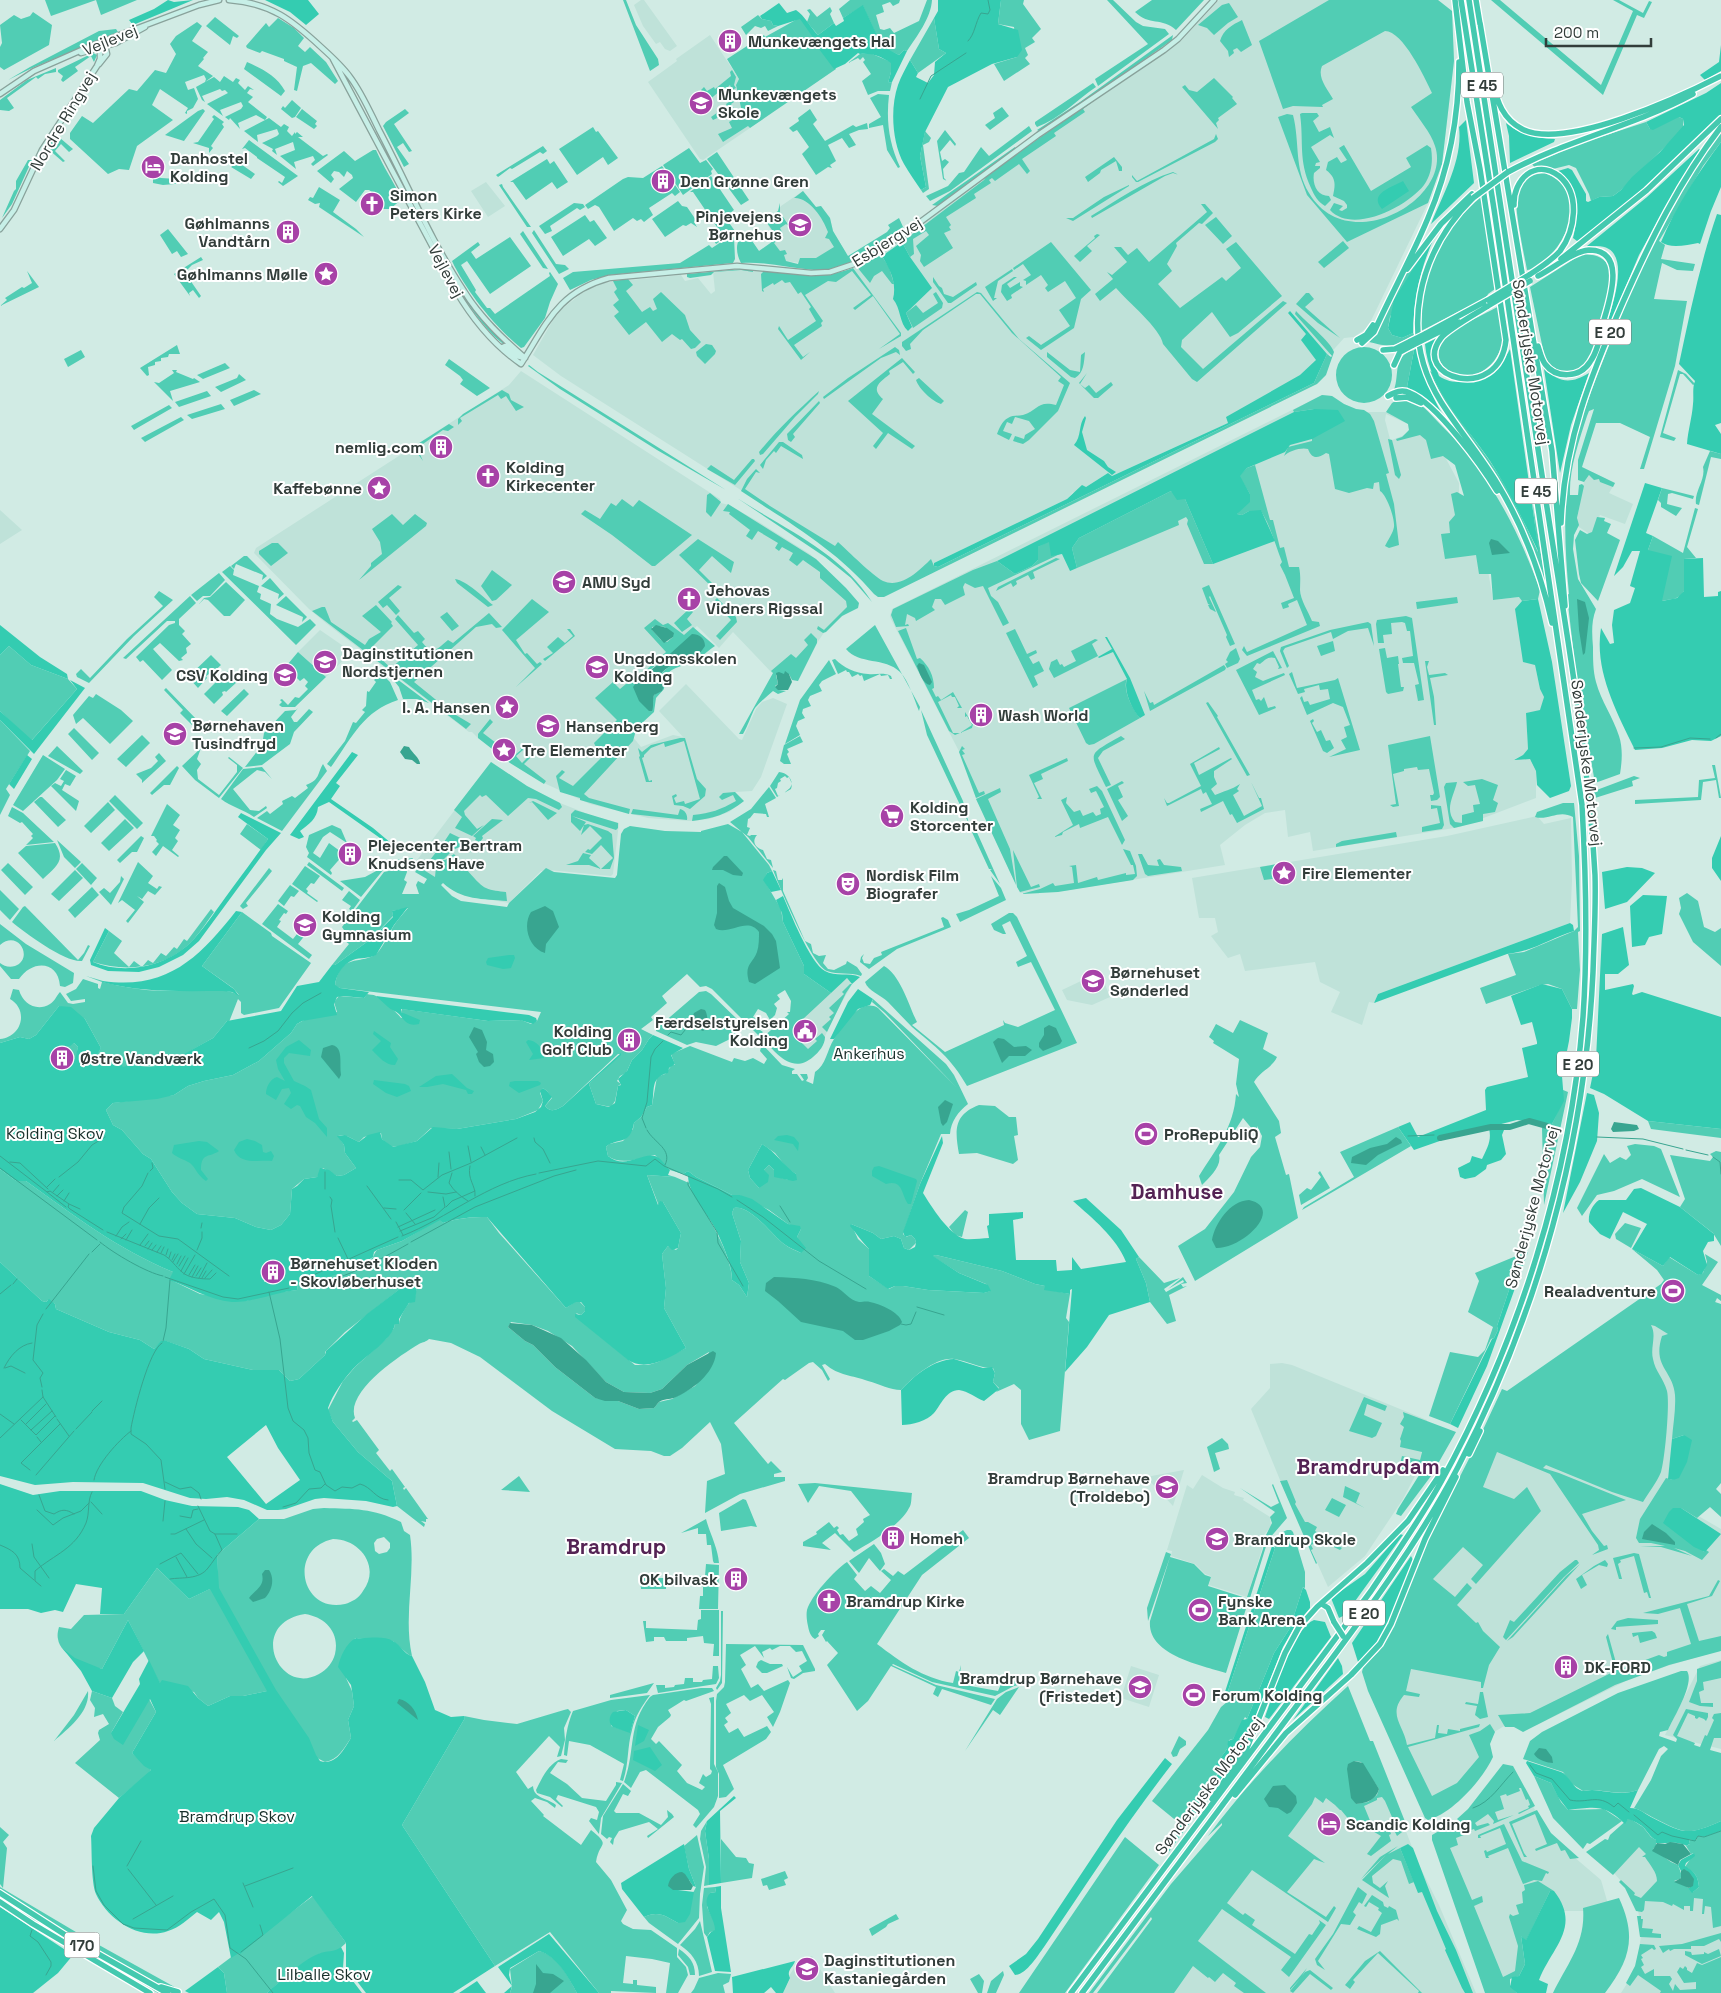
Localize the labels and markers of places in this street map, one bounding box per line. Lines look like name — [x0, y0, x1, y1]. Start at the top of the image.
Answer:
building icon: Munkevængets Hal — [717, 28, 743, 54]
place label: Munkevængets Hal — [748, 31, 895, 52]
place label: Munkevængets Skole — [718, 84, 837, 123]
school or university icon: Munkevængets Skole — [688, 90, 714, 116]
place label: Danhostel Kolding — [170, 148, 248, 187]
hotel icon: Danhostel Kolding — [140, 154, 166, 180]
building icon: Den Grønne Gren — [650, 168, 676, 194]
place label: Den Grønne Gren — [680, 171, 809, 192]
place label: Simon Peters Kirke — [390, 185, 482, 224]
church icon: Simon Peters Kirke — [359, 191, 385, 217]
place label: Pinjevejens Børnehus — [695, 206, 782, 245]
school or university icon: Pinjevejens Børnehus — [787, 212, 813, 238]
place label: Gøhlmanns Vandtårn — [184, 213, 270, 252]
building icon: Gøhlmanns Vandtårn — [275, 219, 301, 245]
place icon: Gøhlmanns Mølle — [313, 261, 339, 287]
place label: Gøhlmanns Mølle — [177, 264, 308, 285]
building icon: nemlig.com — [428, 434, 454, 460]
place label: nemlig.com — [335, 437, 424, 458]
place label: Kolding Kirkecenter — [506, 457, 595, 496]
church icon: Kolding Kirkecenter — [475, 463, 501, 489]
place icon: Kaffebønne — [366, 475, 392, 501]
place label: Kaffebønne — [273, 478, 362, 499]
school or university icon: AMU Syd — [551, 569, 577, 595]
place label: AMU Syd — [582, 572, 651, 593]
place label: Jehovas Vidners Rigssal — [706, 580, 823, 619]
church icon: Jehovas Vidners Rigssal — [676, 586, 702, 612]
place label: Daginstitutionen Nordstjernen — [342, 643, 473, 682]
place label: Ungdomsskolen Kolding — [614, 648, 737, 687]
school or university icon: Daginstitutionen Nordstjernen — [312, 649, 338, 675]
school or university icon: Ungdomsskolen Kolding — [584, 654, 610, 680]
school or university icon: CSV Kolding — [272, 662, 298, 688]
place label: CSV Kolding — [176, 665, 268, 686]
place icon: I. A. Hansen — [494, 694, 520, 720]
place label: I. A. Hansen — [402, 697, 490, 718]
building icon: Wash World — [968, 702, 994, 728]
place label: Wash World — [998, 705, 1089, 726]
school or university icon: Hansenberg — [535, 713, 561, 739]
place label: Børnehaven Tusindfryd — [192, 715, 284, 754]
place label: Hansenberg — [566, 716, 659, 737]
school or university icon: Børnehaven Tusindfryd — [162, 721, 188, 747]
place icon: Tre Elementer — [491, 737, 517, 763]
place label: Tre Elementer — [522, 740, 627, 761]
place label: Kolding Storcenter — [910, 797, 993, 836]
supermarket icon: Kolding Storcenter — [879, 803, 905, 829]
place label: Plejecenter Bertram Knudsens Have — [368, 835, 522, 874]
building icon: Plejecenter Bertram Knudsens Have — [337, 841, 363, 867]
place icon: Fire Elementer — [1271, 860, 1297, 886]
place label: Fire Elementer — [1302, 863, 1412, 884]
place label: Nordisk Film Biografer — [866, 865, 959, 904]
theatre icon: Nordisk Film Biografer — [835, 871, 861, 897]
place label: Kolding Gymnasium — [322, 906, 411, 945]
school or university icon: Kolding Gymnasium — [292, 912, 318, 938]
place label: Børnehuset Sønderled — [1110, 962, 1200, 1001]
school or university icon: Børnehuset Sønderled — [1080, 968, 1106, 994]
place label: Færdselstyrelsen Kolding — [655, 1012, 788, 1051]
public building icon: Færdselstyrelsen Kolding — [792, 1018, 818, 1044]
place label: Kolding Golf Club — [542, 1021, 612, 1060]
building icon: Kolding Golf Club — [616, 1027, 642, 1053]
building icon: Østre Vandværk — [49, 1045, 75, 1071]
place label: Østre Vandværk — [80, 1048, 202, 1069]
sports icon: ProRepubliQ — [1133, 1121, 1159, 1147]
place label: ProRepubliQ — [1164, 1124, 1259, 1145]
place label: Børnehuset Kloden - Skovløberhuset — [290, 1253, 438, 1292]
building icon: Børnehuset Kloden - Skovløberhuset — [260, 1259, 286, 1285]
sports icon: Realadventure — [1660, 1278, 1686, 1304]
place label: Realadventure — [1544, 1281, 1656, 1302]
place label: Bramdrup Børnehave (Troldebo) — [987, 1468, 1150, 1507]
school or university icon: Bramdrup Børnehave (Troldebo) — [1154, 1474, 1180, 1500]
building icon: Homeh — [880, 1525, 906, 1551]
school or university icon: Bramdrup Skole — [1204, 1526, 1230, 1552]
place label: Homeh — [910, 1528, 963, 1549]
place label: Bramdrup Skole — [1234, 1529, 1356, 1550]
building icon: OK bilvask — [723, 1566, 749, 1592]
place label: OK bilvask — [639, 1569, 718, 1590]
church icon: Bramdrup Kirke — [816, 1588, 842, 1614]
place label: Bramdrup Kirke — [846, 1591, 965, 1612]
place label: Fynske Bank Arena — [1218, 1591, 1305, 1630]
sports icon: Fynske Bank Arena — [1187, 1597, 1213, 1623]
building icon: DK-FORD — [1553, 1654, 1579, 1680]
place label: DK-FORD — [1584, 1657, 1651, 1678]
place label: Bramdrup Børnehave (Fristedet) — [959, 1668, 1122, 1707]
school or university icon: Bramdrup Børnehave (Fristedet) — [1127, 1674, 1153, 1700]
sports icon: Forum Kolding — [1181, 1682, 1207, 1708]
place label: Forum Kolding — [1212, 1685, 1323, 1706]
hotel icon: Scandic Kolding — [1316, 1811, 1342, 1837]
place label: Scandic Kolding — [1346, 1814, 1470, 1835]
place label: Daginstitutionen Kastaniegården — [824, 1950, 955, 1989]
school or university icon: Daginstitutionen Kastaniegården — [794, 1956, 820, 1982]

